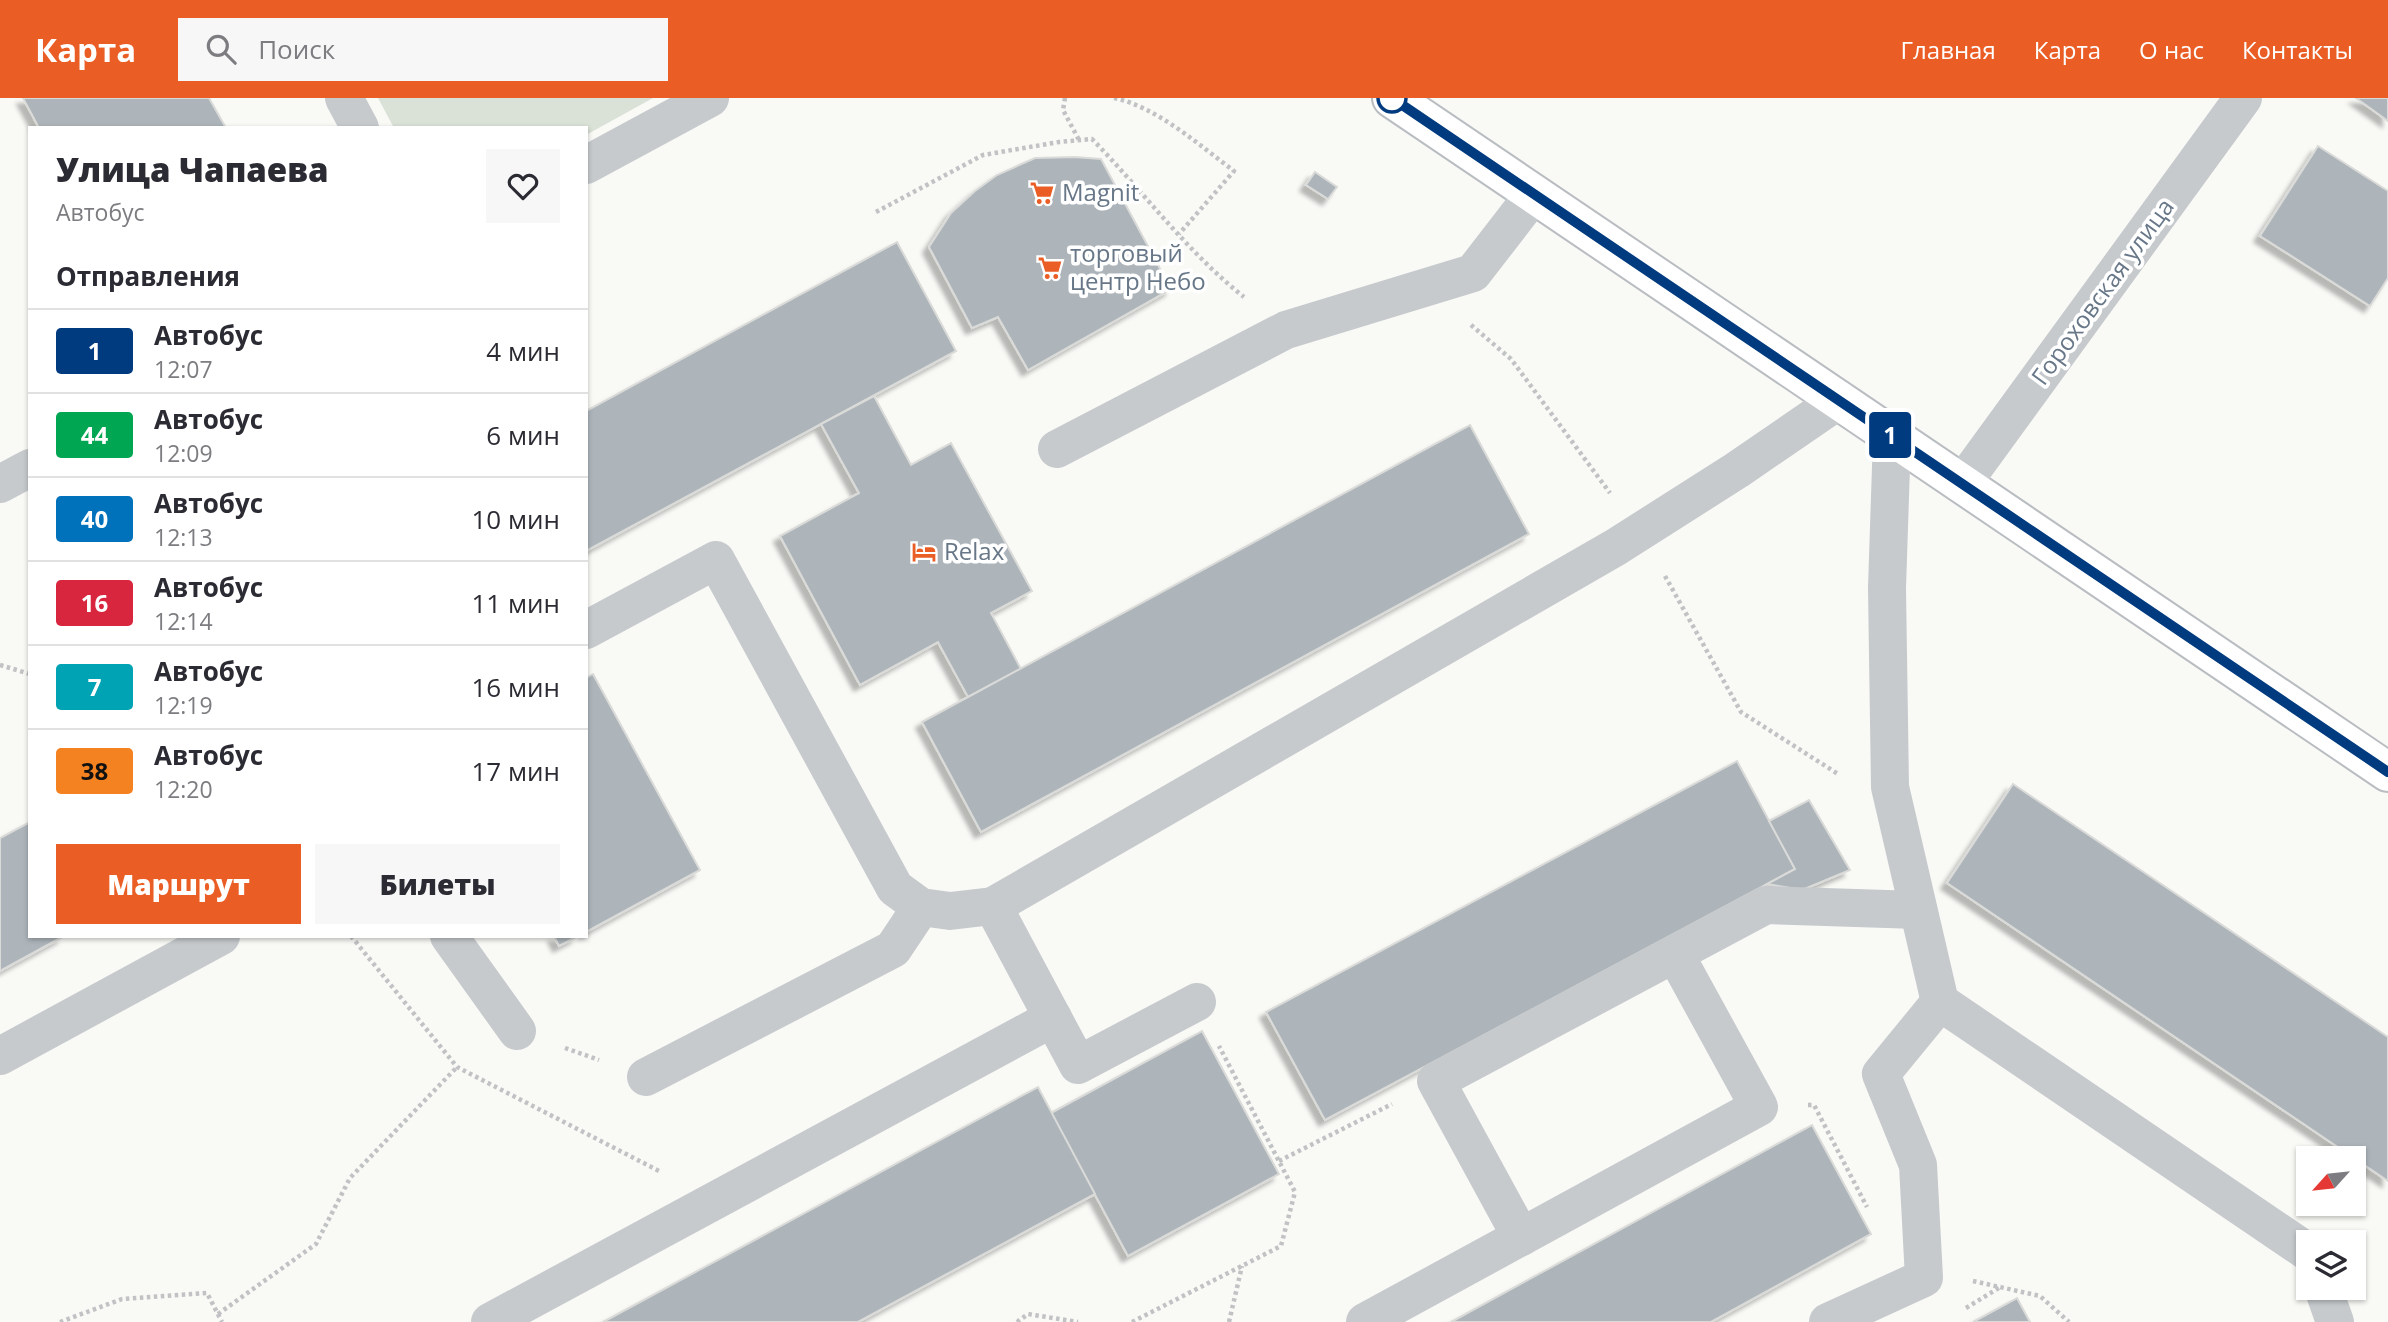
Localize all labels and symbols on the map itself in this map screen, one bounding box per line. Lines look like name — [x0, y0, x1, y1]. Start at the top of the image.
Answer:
unlabelled marker — [1377, 83, 1407, 113]
place label: Magnit — [1062, 175, 1139, 208]
supermarket icon: Magnit — [1028, 179, 1056, 207]
street label: Гороховская улица — [2023, 191, 2181, 391]
place label: торговый центр Небо — [1070, 236, 1206, 297]
supermarket icon: торговый центр Небо — [1036, 254, 1064, 282]
line badge: 1 — [1867, 412, 1913, 458]
place label: Relax — [944, 534, 1005, 567]
hotel icon: Relax — [910, 538, 938, 566]
north arrow — [2296, 1146, 2366, 1216]

